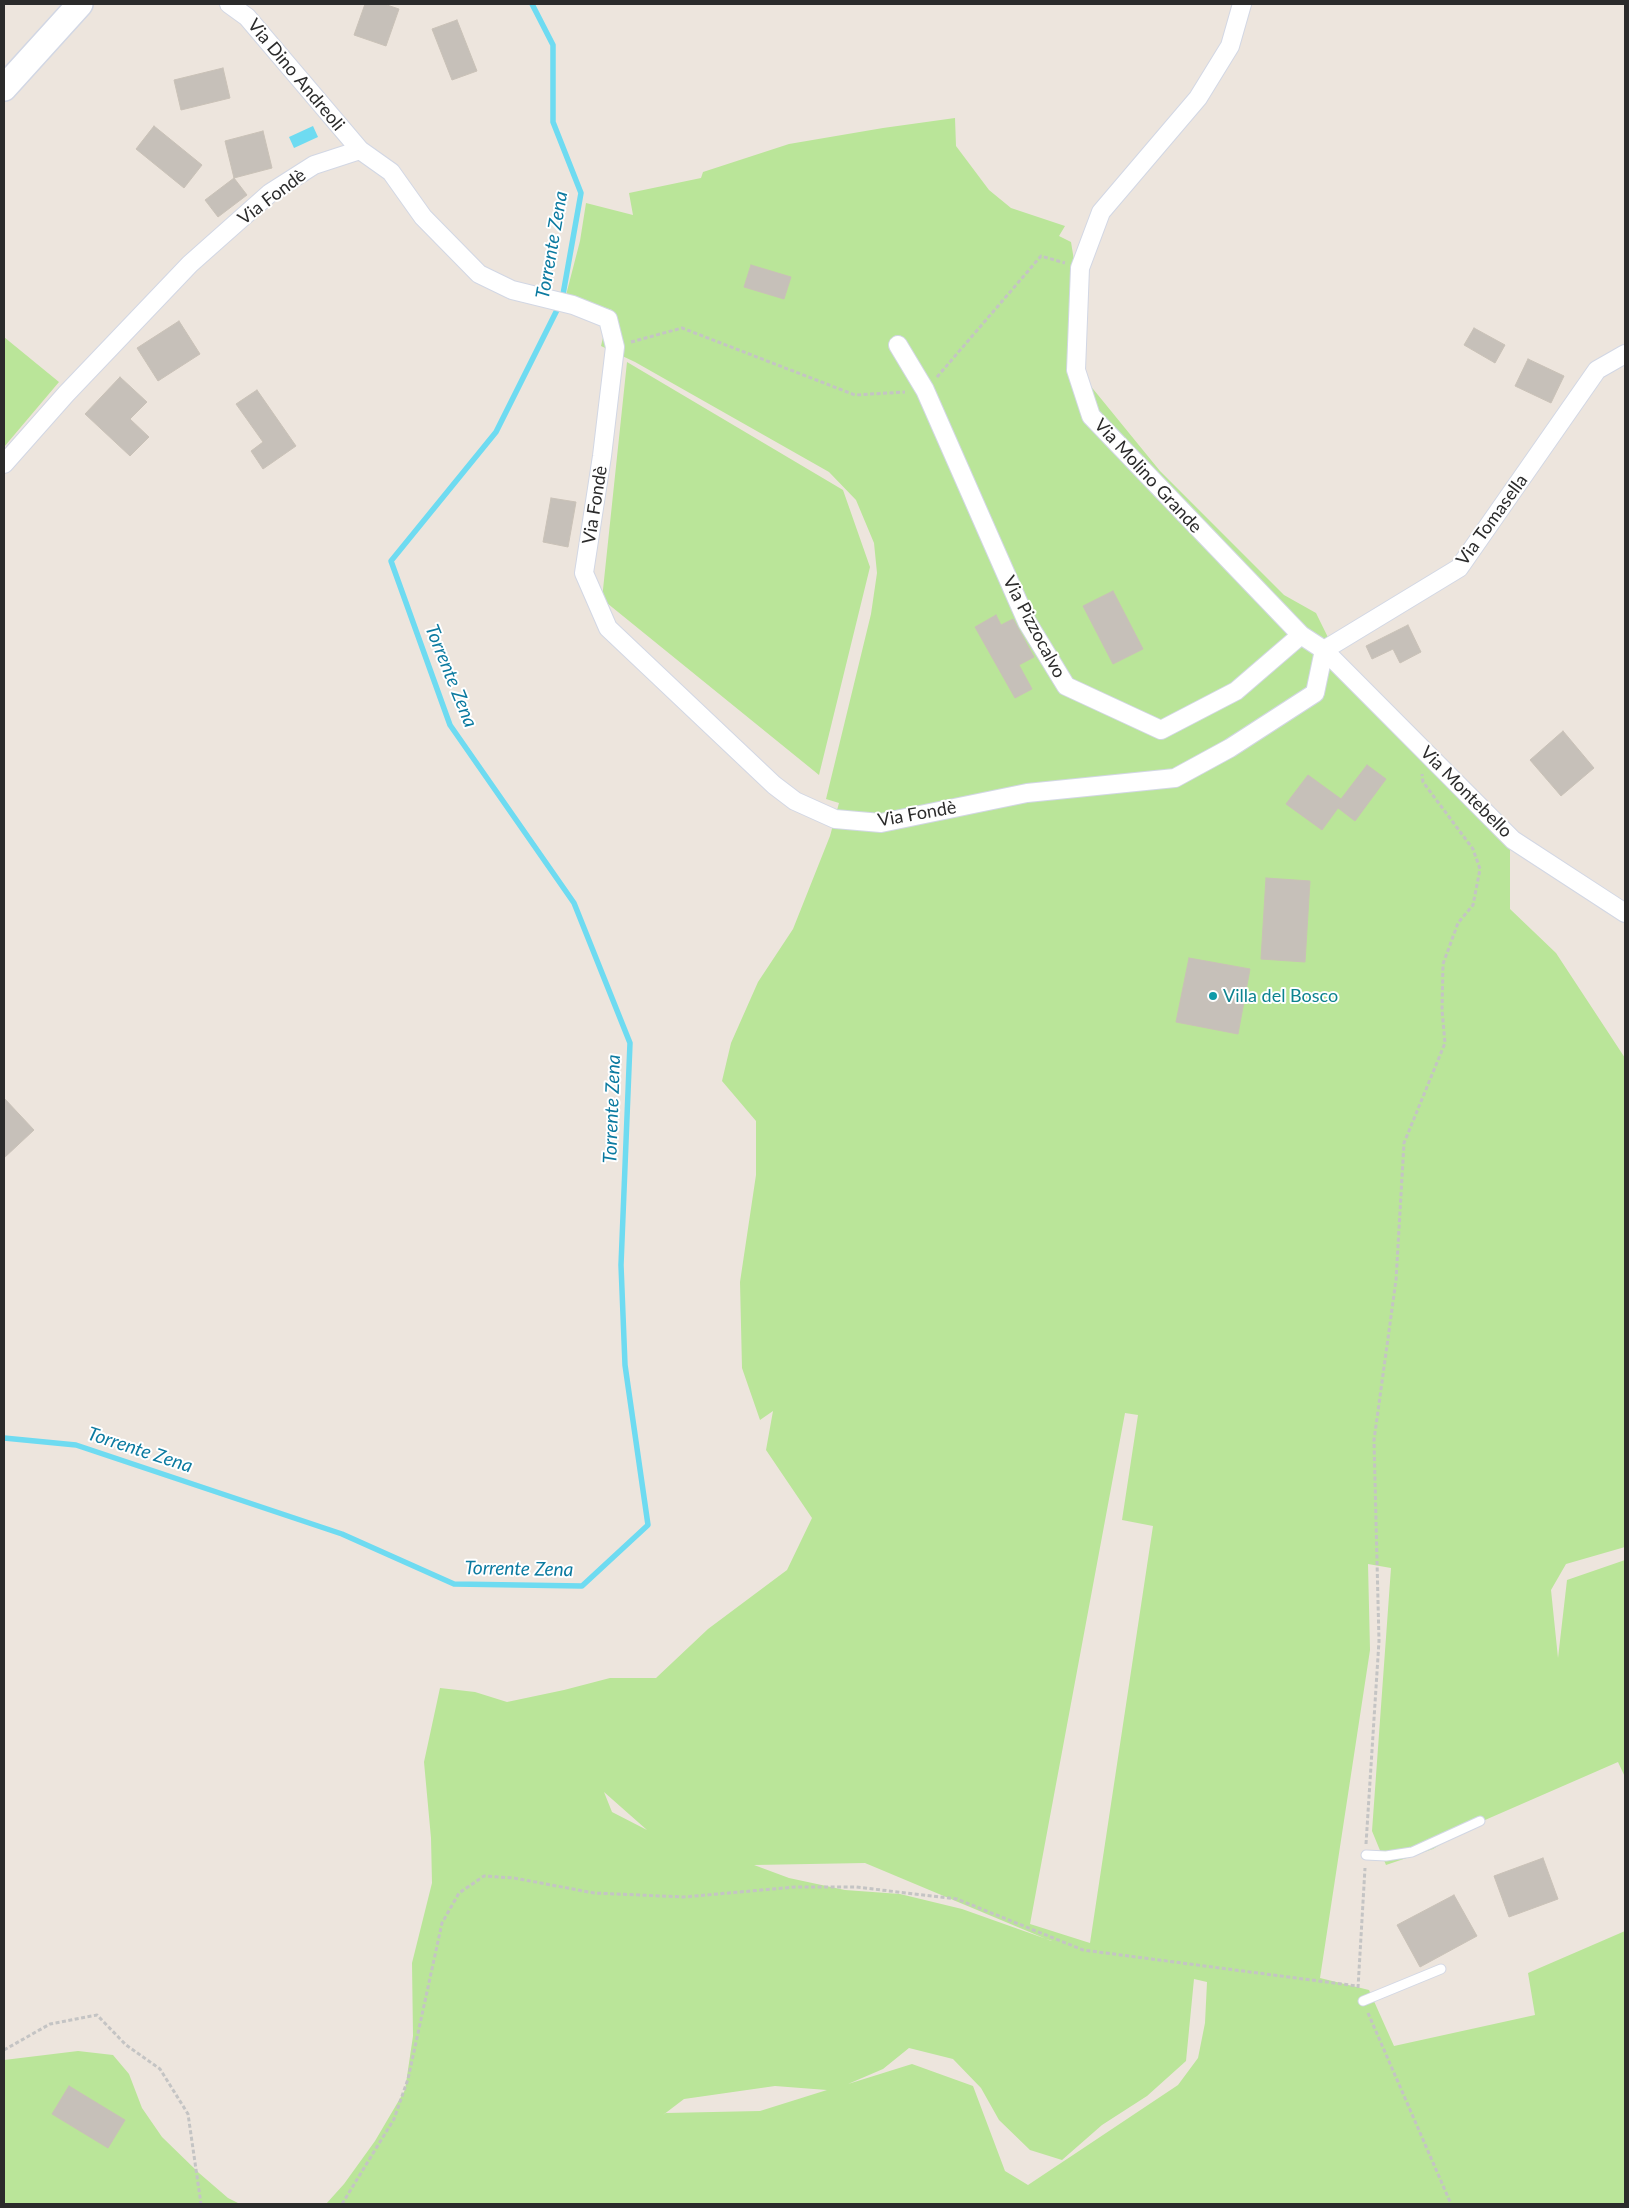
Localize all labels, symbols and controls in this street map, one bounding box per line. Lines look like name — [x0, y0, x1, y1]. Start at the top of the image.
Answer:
street label: Via Dino Andreoli — [243, 15, 349, 135]
street label: Via Fondè — [234, 165, 310, 229]
water label: Torrente Zena — [531, 189, 573, 301]
street label: Via Molino Grande — [1090, 414, 1206, 538]
street label: Via Fondè — [578, 464, 612, 546]
street label: Via Tomasella — [1452, 470, 1532, 570]
street label: Via Pizzocalvo — [998, 572, 1070, 682]
water label: Torrente Zena — [420, 621, 482, 731]
street label: Via Montebello — [1416, 742, 1516, 842]
street label: Via Fondè — [876, 796, 958, 832]
place label: Villa del Bosco — [1223, 985, 1338, 1007]
marker: Villa del Bosco — [1207, 990, 1219, 1002]
water label: Torrente Zena — [599, 1054, 625, 1164]
water label: Torrente Zena — [85, 1422, 195, 1478]
water label: Torrente Zena — [464, 1557, 574, 1581]

